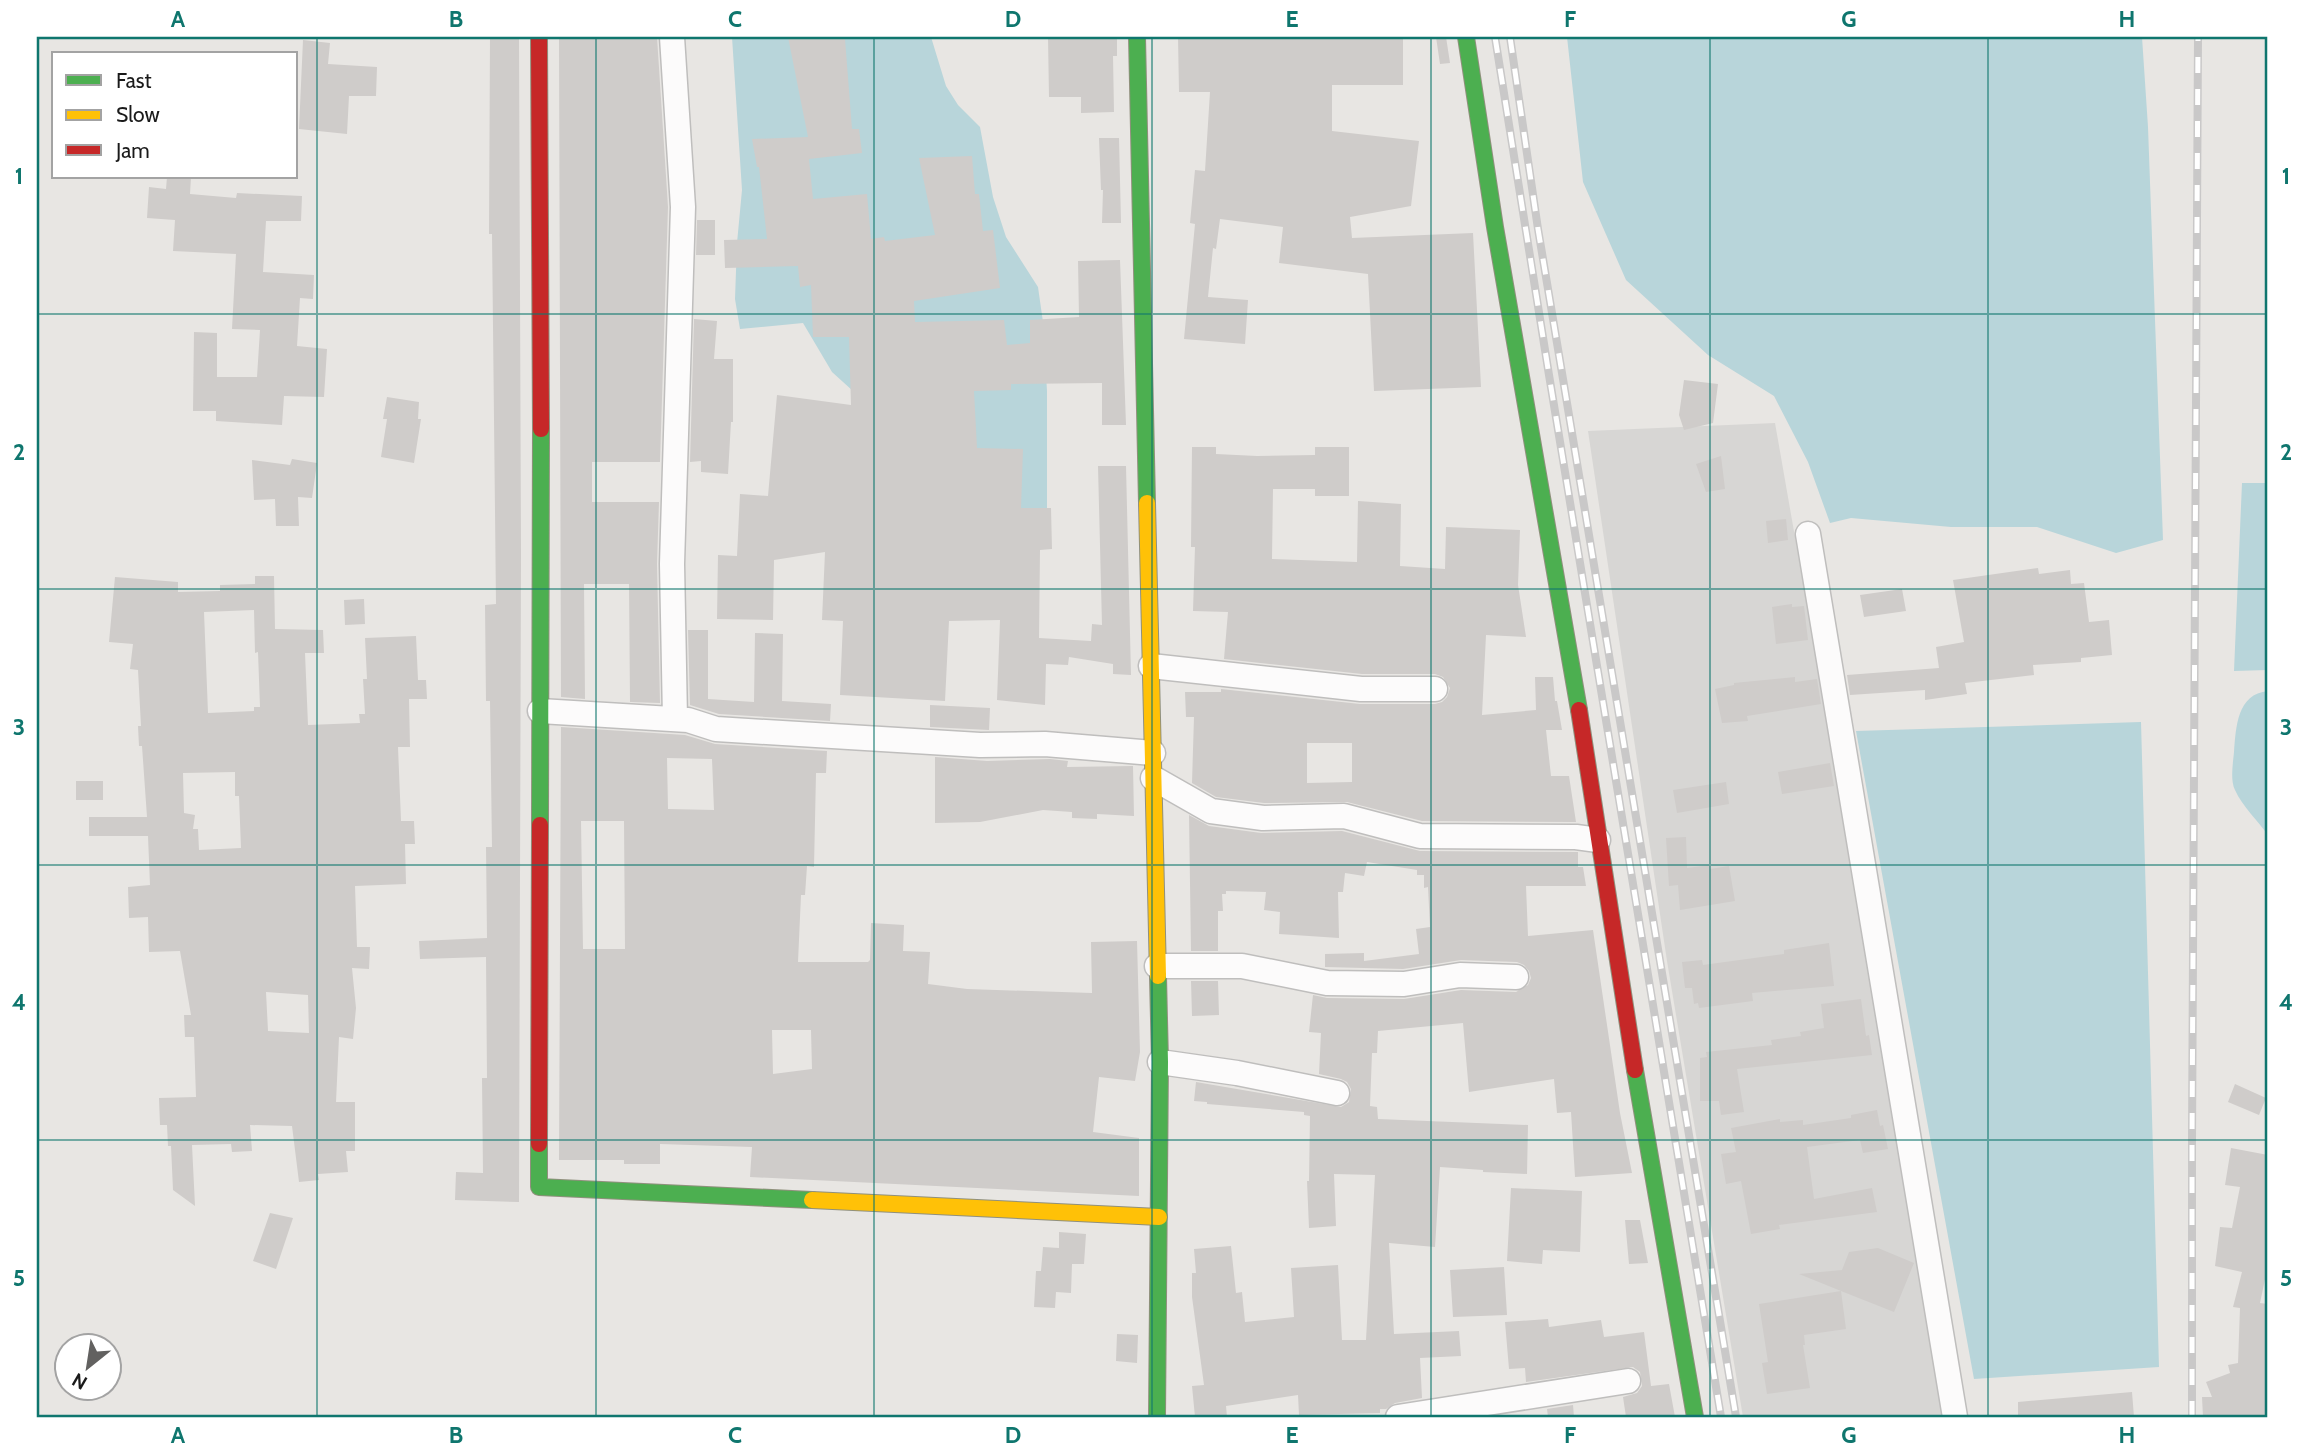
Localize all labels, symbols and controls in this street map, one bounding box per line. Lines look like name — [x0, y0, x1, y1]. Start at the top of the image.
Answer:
text: A — [171, 5, 186, 33]
text: B — [449, 5, 463, 33]
text: C — [728, 5, 742, 33]
text: D — [1005, 5, 1021, 33]
text: E — [1285, 5, 1299, 33]
text: F — [1564, 5, 1576, 33]
text: G — [1841, 5, 1857, 33]
text: H — [2119, 5, 2135, 33]
legend — [52, 52, 298, 178]
text: Fast — [116, 68, 152, 93]
text: Slow — [116, 102, 160, 127]
text: Jam — [115, 138, 150, 163]
text: 1 — [15, 162, 23, 190]
text: 1 — [2282, 162, 2290, 190]
text: 2 — [13, 438, 25, 466]
text: 2 — [2280, 438, 2292, 466]
text: 3 — [13, 713, 25, 741]
text: 3 — [2280, 713, 2292, 741]
text: 4 — [12, 988, 26, 1016]
text: 4 — [2279, 988, 2293, 1016]
text: 5 — [13, 1264, 25, 1292]
text: 5 — [2280, 1264, 2292, 1292]
north arrow — [52, 1332, 122, 1402]
text: N — [68, 1368, 91, 1395]
text: A — [171, 1421, 186, 1449]
text: B — [449, 1421, 463, 1449]
text: C — [728, 1421, 742, 1449]
text: D — [1005, 1421, 1021, 1449]
text: E — [1285, 1421, 1299, 1449]
text: F — [1564, 1421, 1576, 1449]
text: G — [1841, 1421, 1857, 1449]
text: H — [2119, 1421, 2135, 1449]

